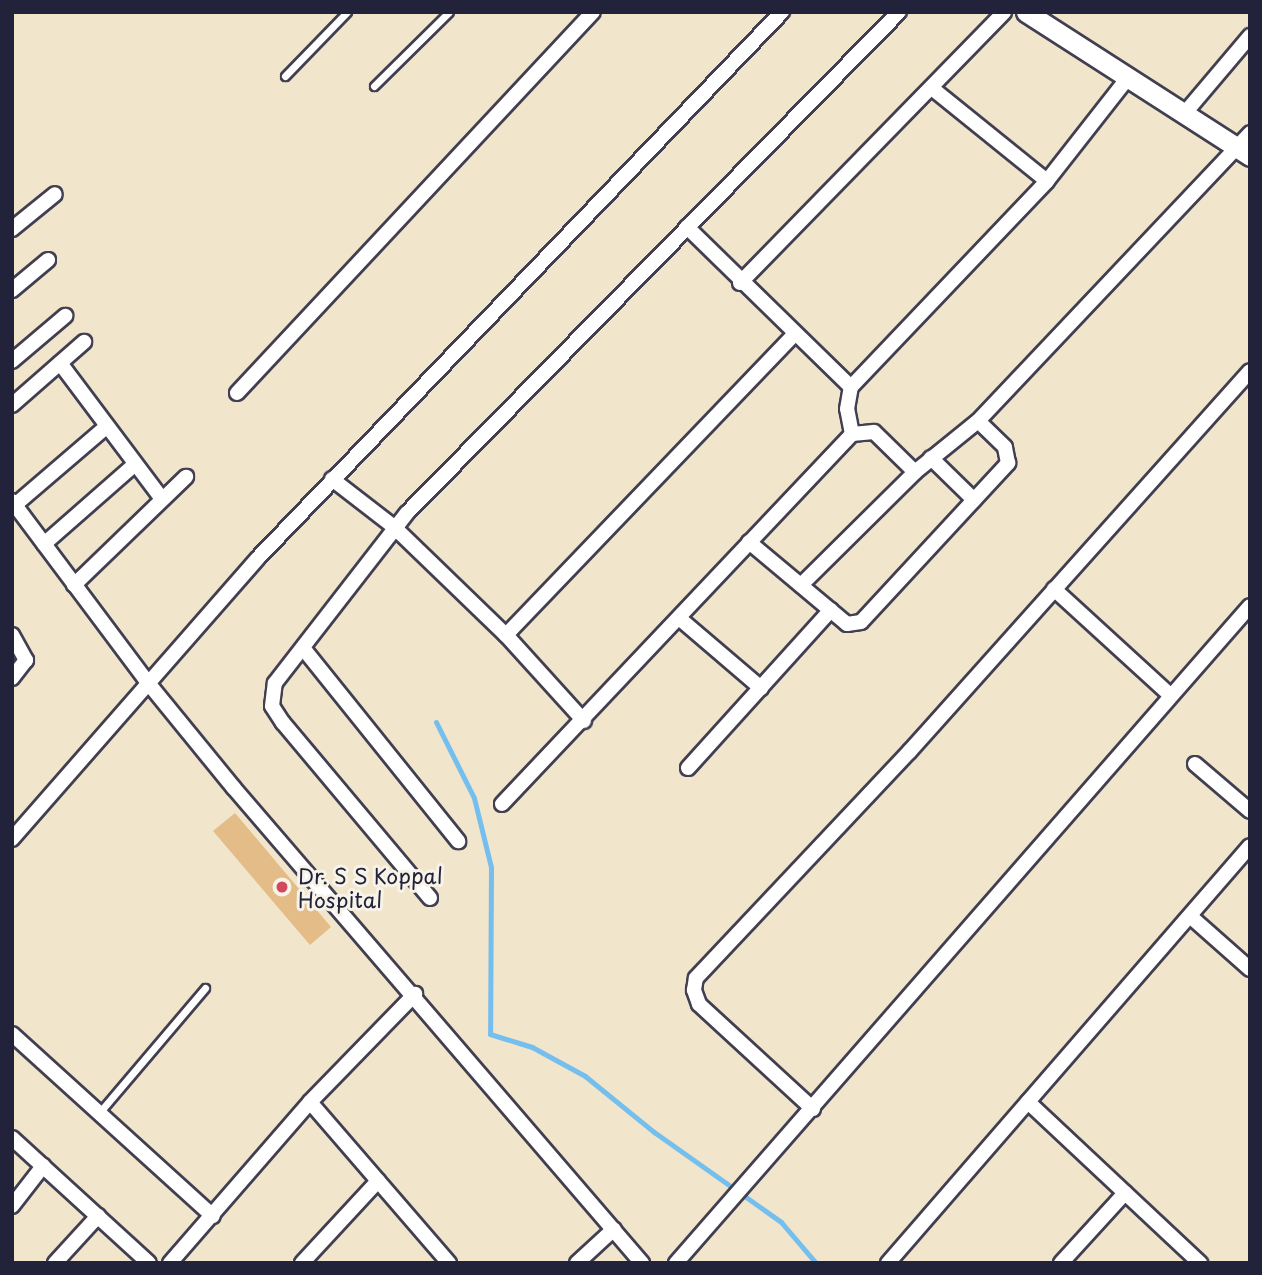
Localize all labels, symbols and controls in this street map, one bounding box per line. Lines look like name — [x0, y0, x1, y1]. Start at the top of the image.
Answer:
place label: Dr. S S Koppal Hospital — [298, 862, 444, 912]
marker: Dr. S S Koppal Hospital — [272, 877, 292, 897]

